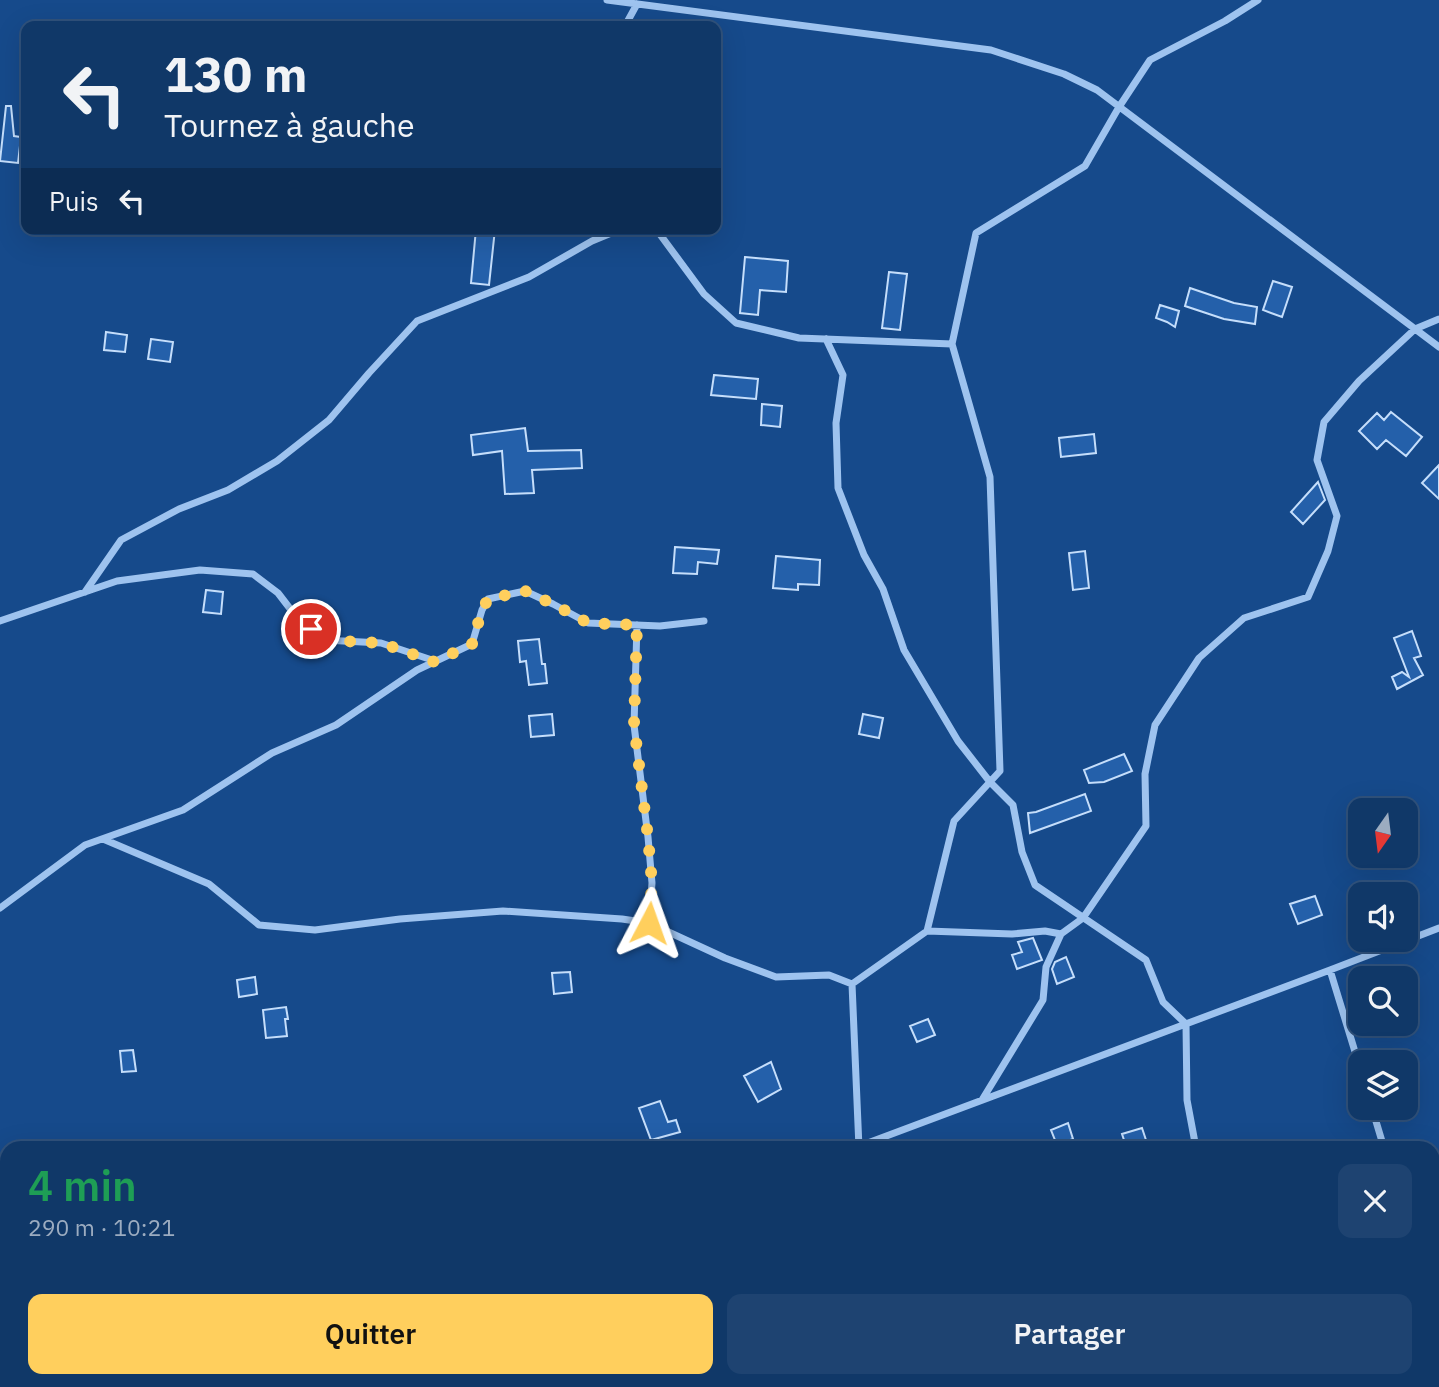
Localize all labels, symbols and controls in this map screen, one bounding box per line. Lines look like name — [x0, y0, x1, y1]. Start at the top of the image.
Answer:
text: 130 m — [164, 42, 308, 105]
icon: left — [49, 49, 140, 140]
text: Tournez à gauche — [164, 104, 415, 146]
icon: left — [113, 182, 151, 220]
text: Puis — [49, 184, 99, 218]
pin — [281, 599, 341, 659]
icon: arrive — [292, 610, 330, 648]
north arrow — [1348, 798, 1418, 868]
map controls — [1348, 798, 1418, 1120]
button: sound — [1348, 882, 1418, 952]
position arrow — [612, 886, 686, 960]
button: search — [1348, 966, 1418, 1036]
button: layers — [1348, 1050, 1418, 1120]
text: 4 min — [28, 1158, 137, 1213]
button: close — [1338, 1164, 1412, 1238]
text: 290 m · 10:21 — [28, 1212, 175, 1242]
button: Quitter — [28, 1294, 713, 1374]
button: Partager — [727, 1294, 1412, 1374]

